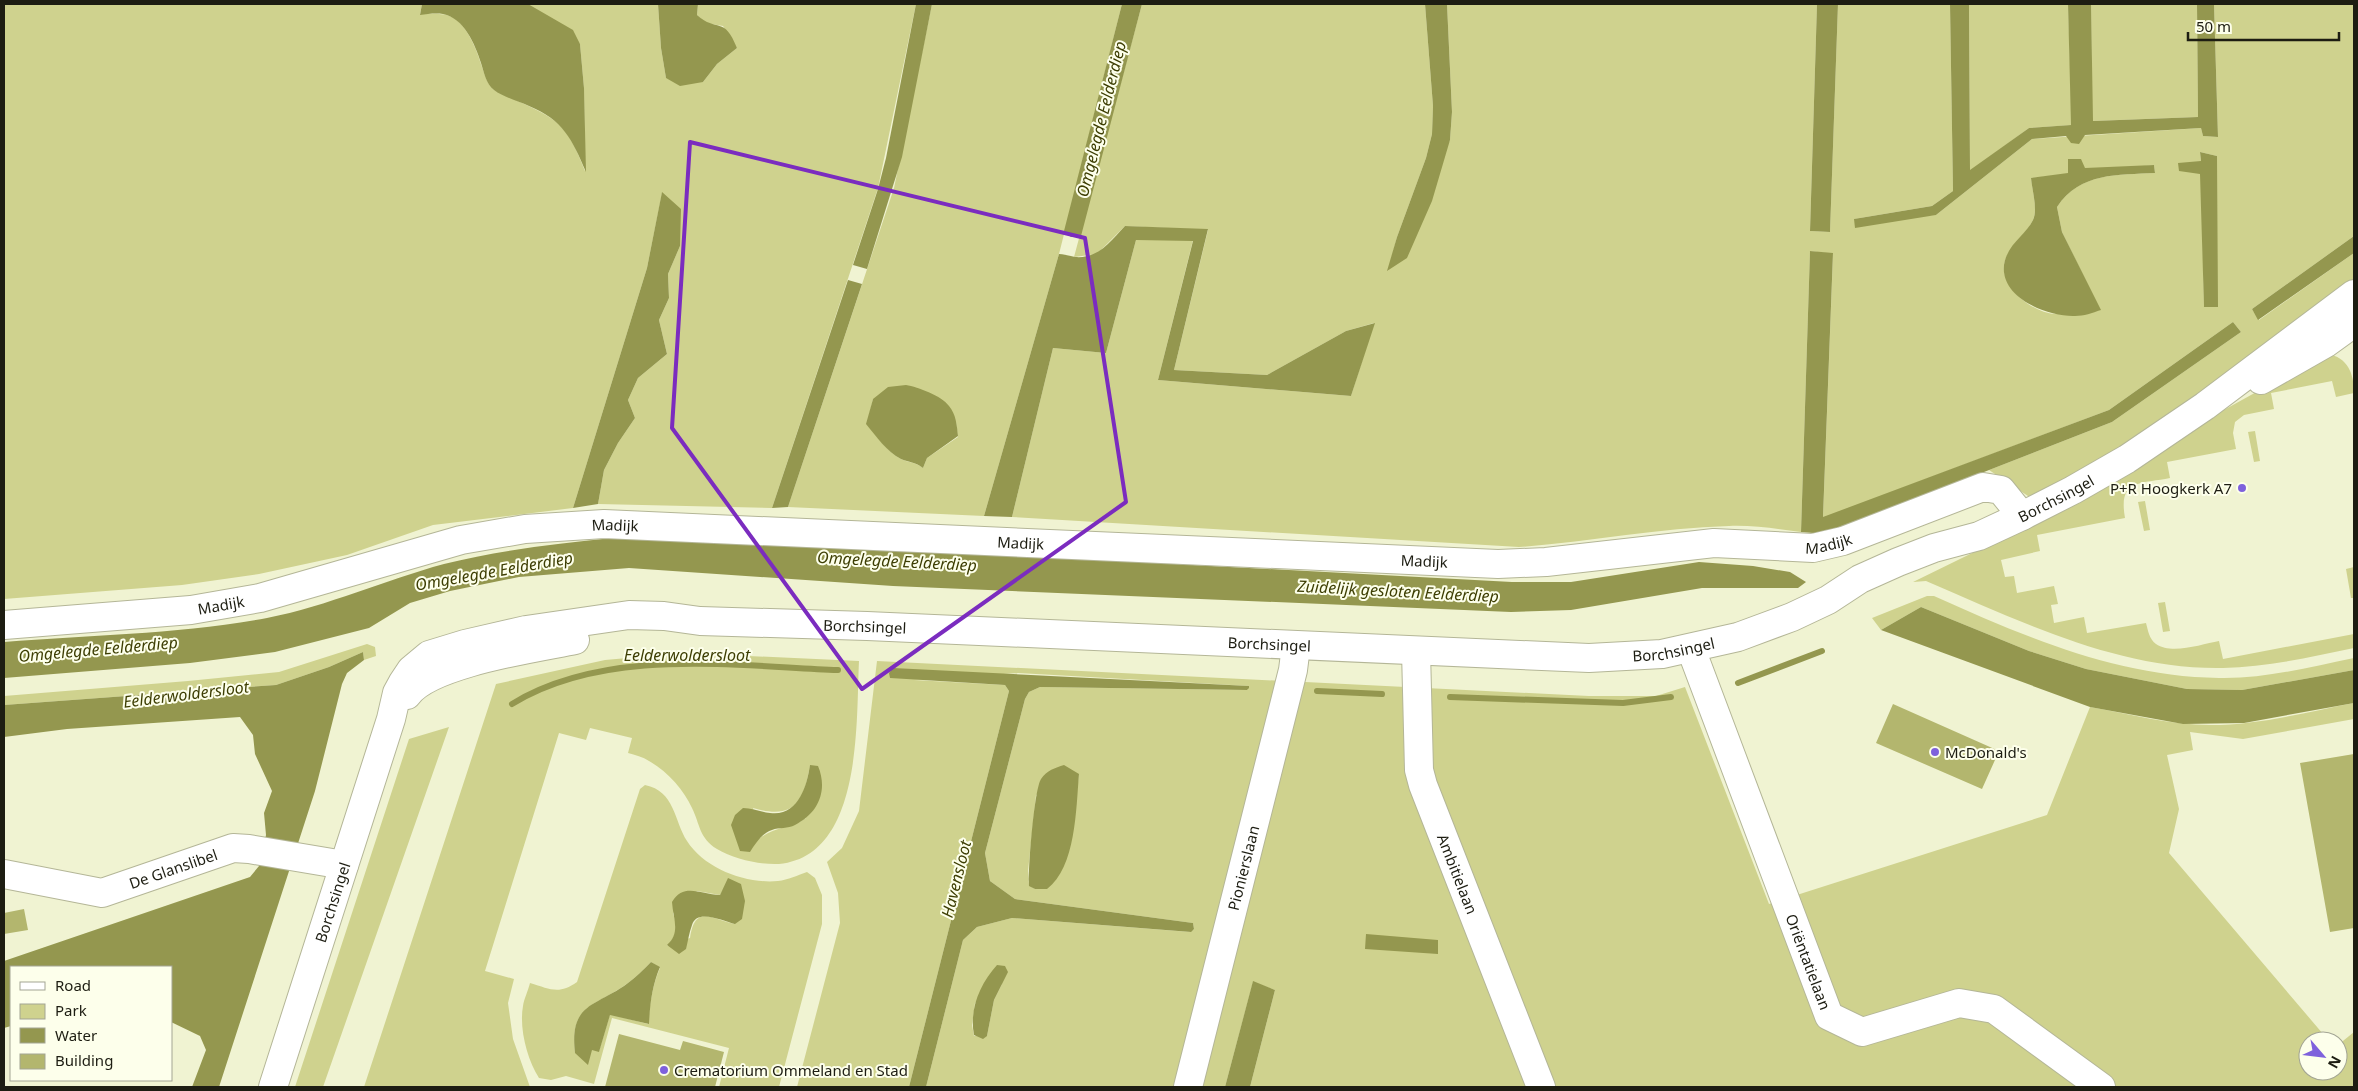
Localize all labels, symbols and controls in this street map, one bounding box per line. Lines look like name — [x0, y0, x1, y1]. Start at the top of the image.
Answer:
scale bar — [2188, 10, 2339, 42]
text: 50 m — [2196, 16, 2231, 36]
water label: Omgelegde Eelderdiep — [1071, 39, 1131, 199]
street label: Borchsingel — [2014, 470, 2097, 526]
place label: P+R Hoogkerk A7 — [2110, 478, 2232, 498]
marker: P+R Hoogkerk A7 — [2236, 482, 2248, 494]
street label: Madijk — [591, 514, 639, 536]
street label: Madijk — [1805, 529, 1855, 558]
street label: Madijk — [997, 532, 1045, 554]
water label: Omgelegde Eelderdiep — [413, 546, 575, 596]
water label: Omgelegde Eelderdiep — [817, 546, 977, 576]
street label: Madijk — [1400, 550, 1448, 572]
water label: Zuidelijk gesloten Eelderdiep — [1296, 575, 1499, 607]
street label: Madijk — [196, 591, 246, 619]
street label: Borchsingel — [823, 615, 907, 638]
water label: Omgelegde Eelderdiep — [17, 631, 179, 667]
street label: Borchsingel — [1227, 632, 1311, 656]
street label: Borchsingel — [1632, 633, 1716, 666]
water label: Eelderwoldersloot — [624, 644, 751, 666]
water label: Eelderwoldersloot — [122, 675, 251, 713]
place label: McDonald's — [1945, 742, 2027, 762]
marker: McDonald's — [1929, 746, 1941, 758]
street label: Pionierslaan — [1223, 823, 1264, 912]
street label: Ambitielaan — [1433, 831, 1482, 917]
water label: Havensloot — [936, 837, 976, 920]
street label: De Glanslibel — [126, 844, 220, 893]
street label: Borchsingel — [310, 860, 354, 945]
street label: Oriëntatielaan — [1781, 911, 1836, 1012]
legend — [10, 966, 172, 1081]
text: Road — [55, 975, 91, 995]
text: Park — [55, 1000, 87, 1020]
text: Water — [55, 1025, 97, 1045]
north arrow — [2298, 1031, 2348, 1081]
text: Building — [55, 1050, 113, 1070]
text: N — [2324, 1053, 2346, 1072]
place label: Crematorium Ommeland en Stad — [674, 1060, 908, 1080]
marker: Crematorium Ommeland en Stad — [658, 1064, 670, 1076]

